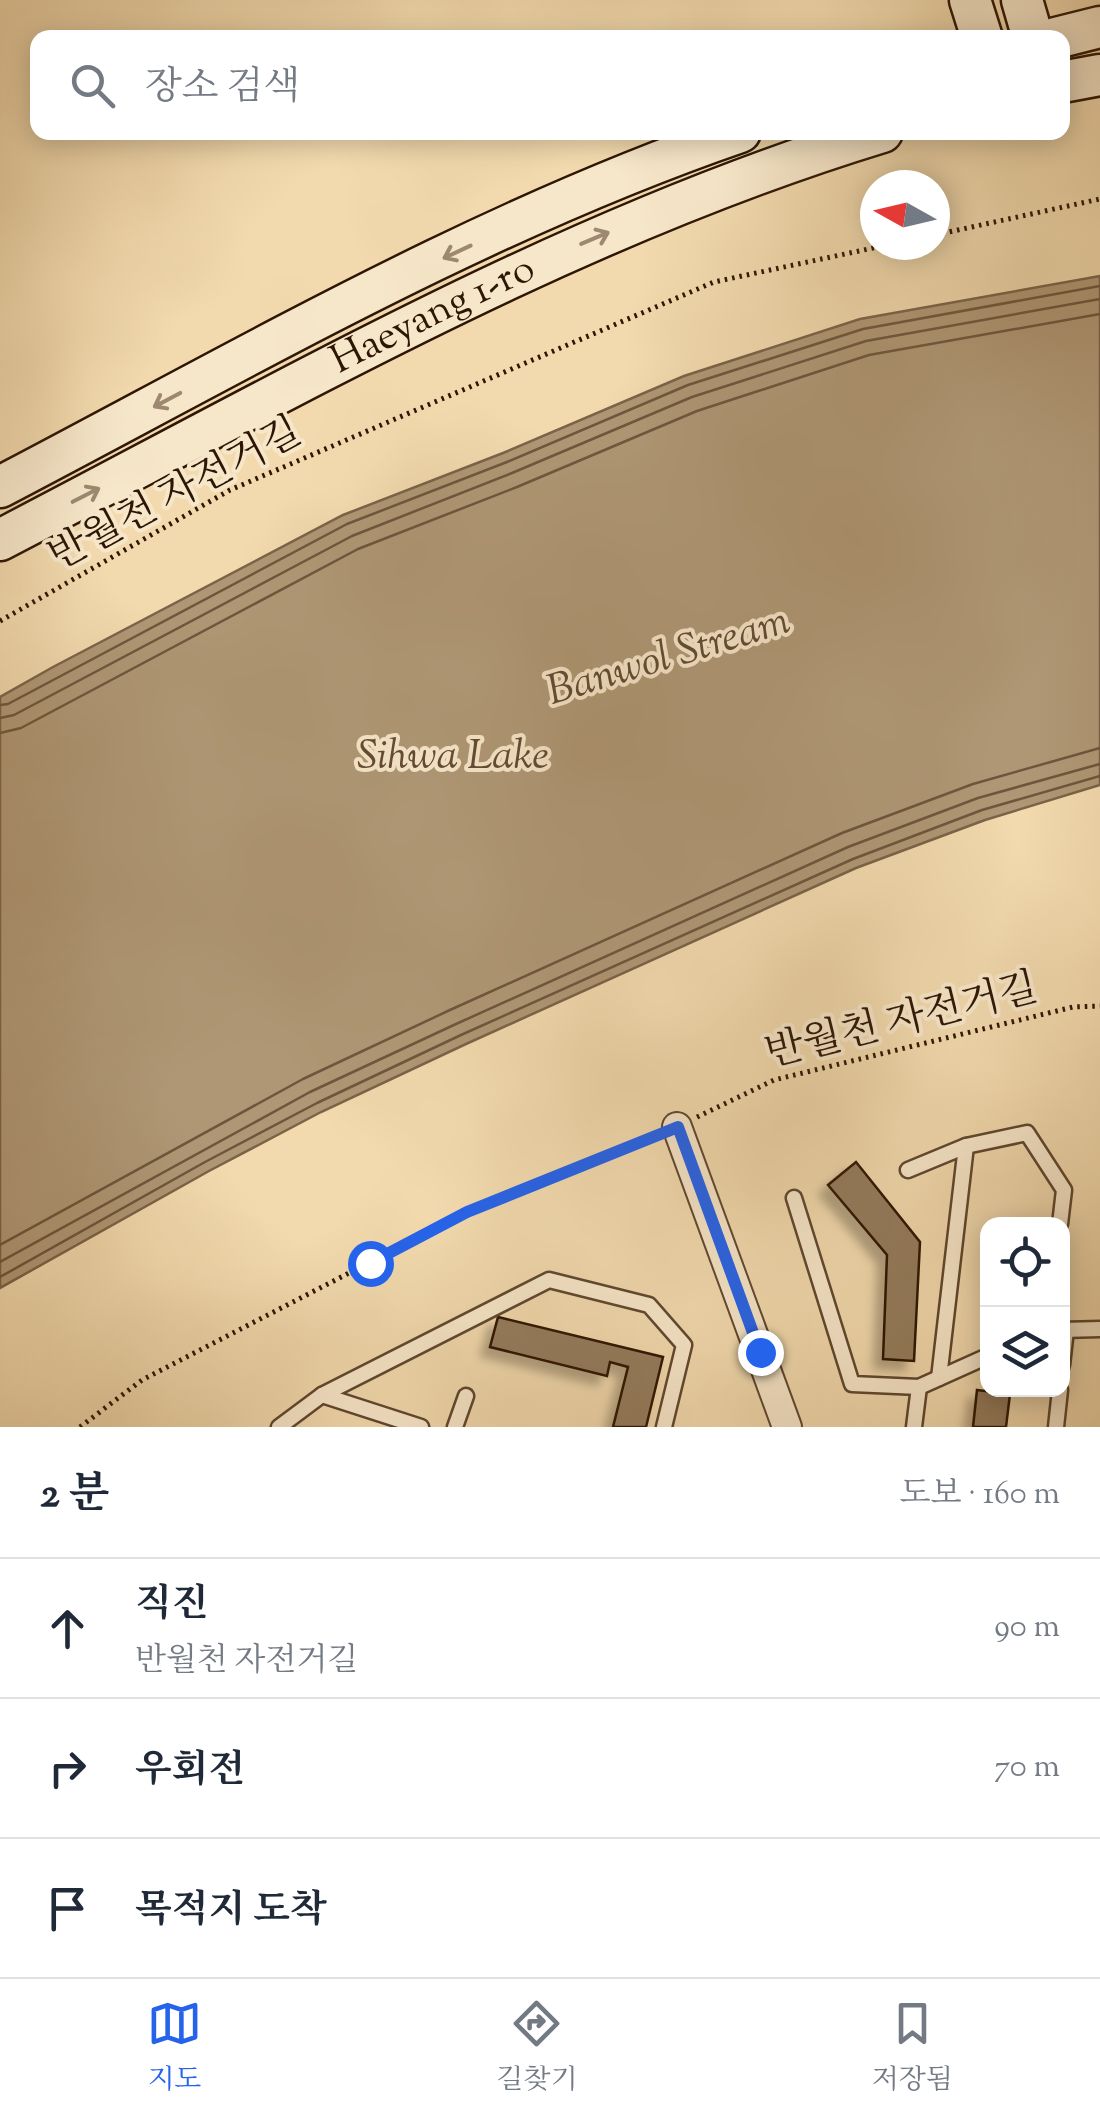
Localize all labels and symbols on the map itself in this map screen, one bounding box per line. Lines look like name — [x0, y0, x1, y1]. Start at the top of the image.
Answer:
north arrow — [860, 170, 950, 260]
one-way arrow — [579, 228, 610, 246]
street label: Haeyang 1-ro — [321, 242, 545, 390]
one-way arrow — [442, 243, 472, 262]
one-way arrow — [153, 391, 183, 410]
street label: 반월천 자전거길 — [39, 405, 313, 587]
one-way arrow — [71, 485, 101, 504]
water label: Banwol Stream — [540, 593, 798, 723]
water label: Sihwa Lake — [357, 728, 549, 788]
street label: 반월천 자전거길 — [760, 962, 1044, 1084]
route start — [348, 1241, 394, 1287]
route end — [738, 1330, 784, 1376]

